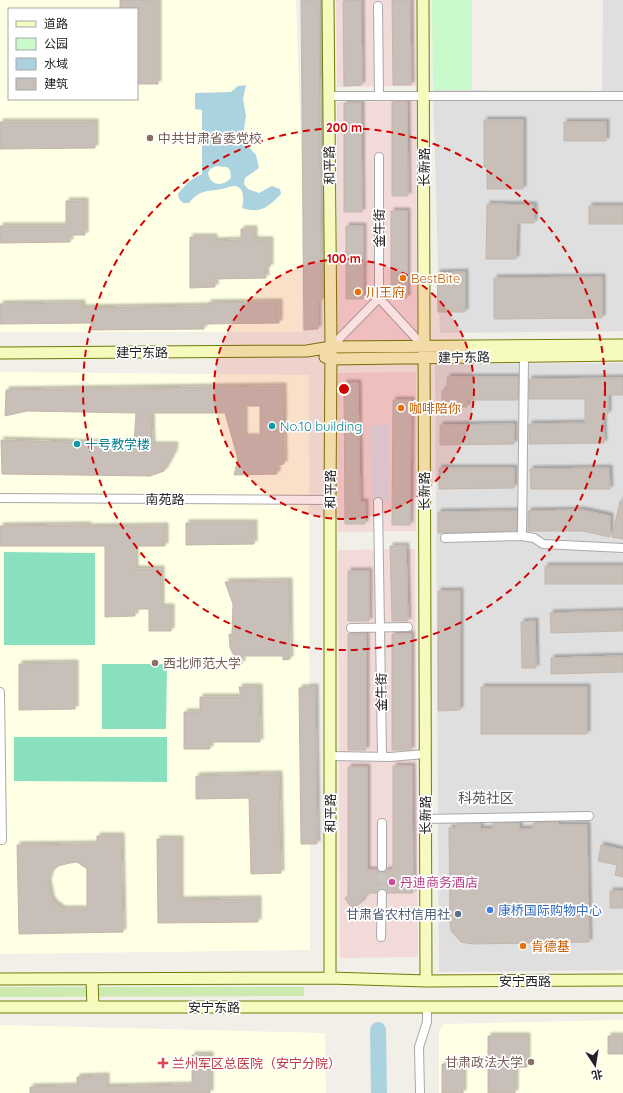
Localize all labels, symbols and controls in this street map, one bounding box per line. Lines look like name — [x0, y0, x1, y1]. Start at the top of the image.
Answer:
legend — [8, 8, 138, 100]
text: 道路 — [44, 16, 68, 31]
text: 公园 — [44, 36, 68, 51]
text: 水域 — [44, 56, 68, 71]
text: 建筑 — [44, 76, 68, 91]
text: 200 m — [326, 120, 362, 135]
place label: 中共甘肃省委党校 — [158, 130, 262, 146]
marker: 中共甘肃省委党校 — [145, 133, 155, 143]
street label: 和平路 — [321, 145, 337, 185]
street label: 长新路 — [416, 147, 432, 187]
street label: 金牛街 — [371, 208, 387, 248]
text: 100 m — [327, 251, 361, 266]
place label: BestBite — [411, 270, 460, 286]
marker: BestBite — [398, 273, 408, 283]
place label: 川王府 — [366, 284, 405, 300]
marker: 川王府 — [353, 287, 363, 297]
street label: 建宁东路 — [116, 344, 168, 360]
street label: 建宁东路 — [438, 349, 490, 365]
centre of rings — [337, 382, 351, 396]
place label: 咖啡陪你 — [409, 400, 461, 416]
marker: 咖啡陪你 — [396, 403, 406, 413]
place label: No.10 building — [280, 418, 362, 434]
marker: No.10 building — [267, 421, 277, 431]
place label: 十号教学楼 — [85, 436, 150, 452]
marker: 十号教学楼 — [72, 439, 82, 449]
street label: 和平路 — [322, 469, 338, 509]
street label: 长新路 — [416, 471, 432, 511]
street label: 南苑路 — [145, 491, 185, 507]
place label: 西北师范大学 — [163, 655, 241, 671]
marker: 西北师范大学 — [150, 658, 160, 668]
street label: 金牛街 — [373, 672, 389, 712]
district label: 科苑社区 — [458, 789, 514, 807]
street label: 和平路 — [322, 793, 338, 833]
street label: 长新路 — [417, 795, 433, 835]
place label: 丹迪商务酒店 — [400, 874, 478, 890]
marker: 丹迪商务酒店 — [387, 877, 397, 887]
place label: 康桥国际购物中心 — [498, 902, 602, 918]
marker: 康桥国际购物中心 — [485, 905, 495, 915]
place label: 甘肃省农村信用社 — [346, 906, 450, 922]
marker: 甘肃省农村信用社 — [453, 909, 463, 919]
place label: 肯德基 — [531, 938, 570, 954]
marker: 肯德基 — [518, 941, 528, 951]
street label: 安宁西路 — [499, 973, 551, 989]
street label: 安宁东路 — [188, 999, 240, 1015]
north arrow — [575, 1045, 615, 1085]
place label: 甘肃政法大学 — [445, 1054, 523, 1070]
place label: 兰州军区总医院（安宁分院） — [172, 1055, 341, 1071]
marker: 兰州军区总医院（安宁分院） — [157, 1057, 169, 1069]
marker: 甘肃政法大学 — [526, 1057, 536, 1067]
text: 北 — [590, 1067, 604, 1083]

